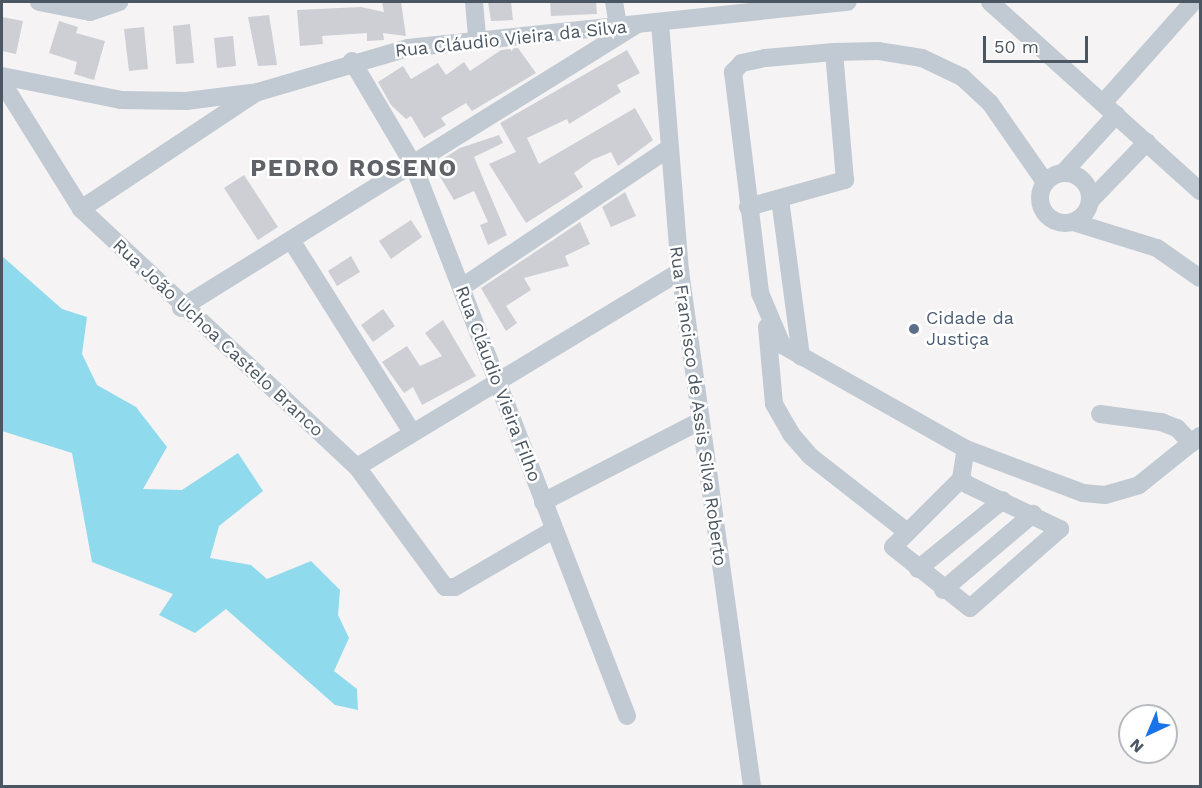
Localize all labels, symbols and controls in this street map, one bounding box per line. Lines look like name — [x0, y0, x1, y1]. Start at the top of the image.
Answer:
street label: Rua Cláudio Vieira da Silva — [393, 16, 629, 62]
scale bar — [986, 24, 1091, 62]
text: 50 m — [994, 36, 1039, 57]
district label: PEDRO ROSENO — [250, 155, 458, 183]
street label: Rua João Uchoa Castelo Branco — [108, 234, 328, 442]
street label: Rua Francisco de Assis Silva Roberto — [665, 244, 731, 568]
street label: Rua Cláudio Vieira Filho — [450, 282, 546, 486]
place label: Cidade da Justiça — [926, 308, 1014, 350]
marker: Cidade da Justiça — [907, 322, 921, 336]
north arrow — [1118, 704, 1178, 764]
text: N — [1126, 735, 1147, 757]

